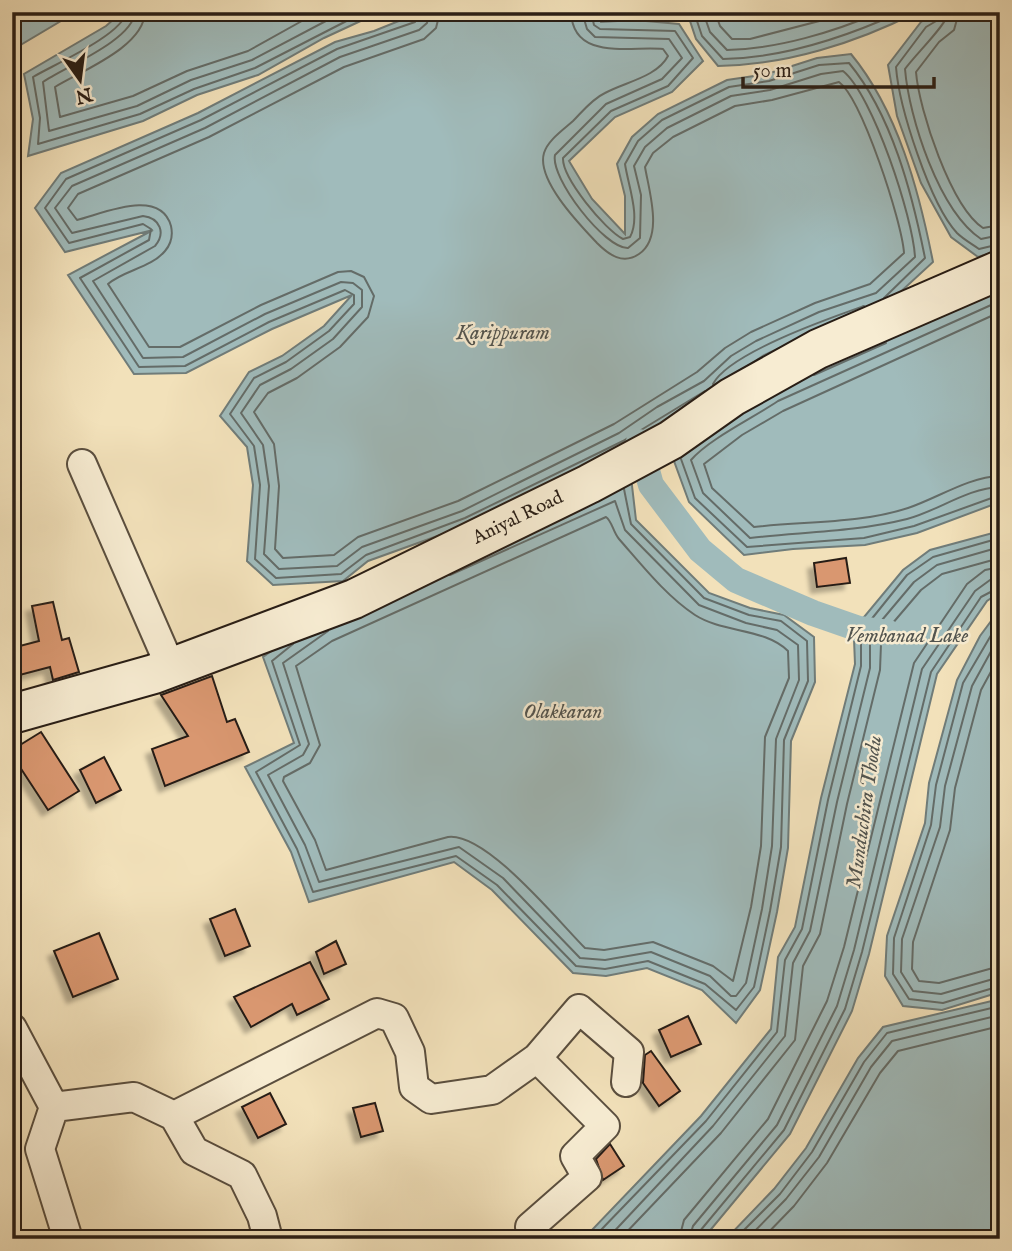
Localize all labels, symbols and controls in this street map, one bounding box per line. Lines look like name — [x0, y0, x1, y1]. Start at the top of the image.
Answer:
north arrow — [46, 46, 116, 116]
scale bar — [743, 46, 933, 90]
text: 50 m — [753, 58, 792, 85]
text: N — [72, 81, 95, 108]
water label: Karippuram — [455, 320, 550, 347]
street label: Aniyal Road — [468, 485, 568, 551]
water label: Vembanad Lake — [846, 623, 968, 650]
water label: Olakkaran — [524, 699, 602, 726]
water label: Munduchira Thodu — [841, 734, 889, 890]

